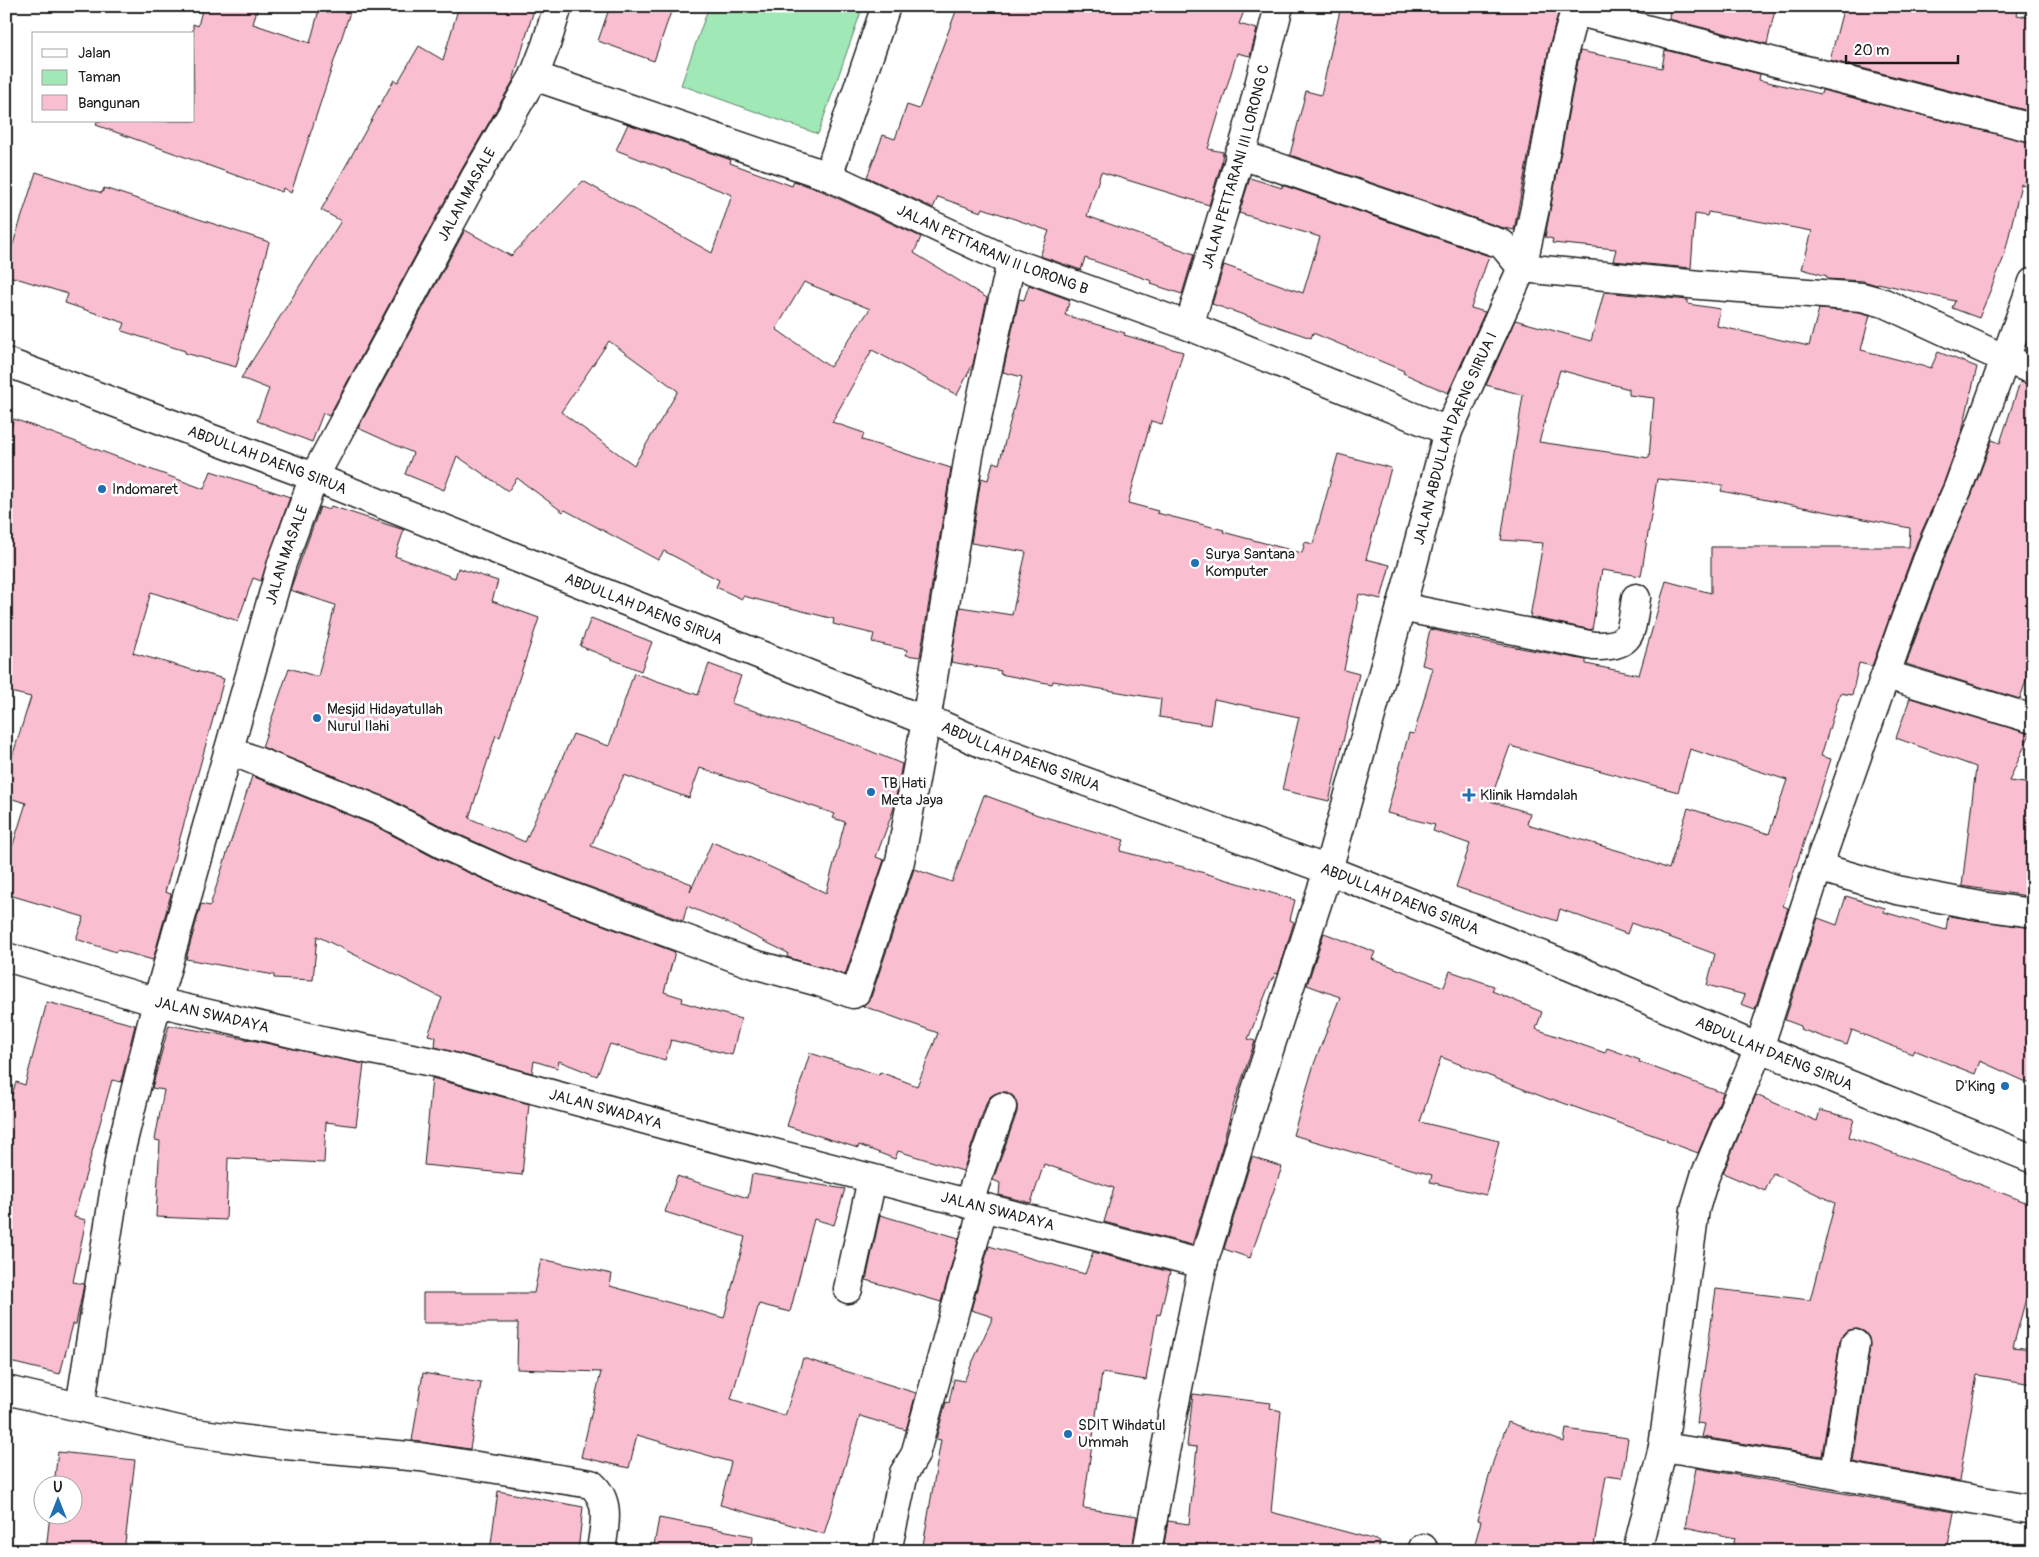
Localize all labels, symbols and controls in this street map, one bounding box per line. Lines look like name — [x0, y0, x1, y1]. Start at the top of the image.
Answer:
legend — [32, 32, 195, 122]
scale bar — [1846, 32, 1959, 64]
text: 20 m — [1854, 41, 1889, 60]
text: Jalan — [78, 44, 111, 63]
street label: JALAN PETTARANI III LORONG C — [1198, 63, 1274, 271]
text: Taman — [78, 68, 121, 87]
text: Bangunan — [78, 94, 140, 113]
street label: JALAN MASALE — [434, 144, 500, 245]
street label: JALAN PETTARANI II LORONG B — [894, 201, 1091, 299]
street label: JALAN ABDULLAH DAENG SIRUA I — [1409, 329, 1502, 547]
street label: ABDULLAH DAENG SIRUA — [185, 422, 350, 499]
place label: Indomaret — [112, 480, 179, 499]
marker: Indomaret — [96, 483, 108, 495]
street label: JALAN MASALE — [262, 503, 313, 607]
place label: Surya Santana Komputer — [1205, 545, 1295, 581]
marker: Surya Santana Komputer — [1189, 557, 1201, 569]
street label: ABDULLAH DAENG SIRUA — [562, 569, 726, 649]
place label: Mesjid Hidayatullah Nurul Ilahi — [327, 700, 443, 736]
marker: Mesjid Hidayatullah Nurul Ilahi — [311, 712, 323, 724]
street label: ABDULLAH DAENG SIRUA — [938, 717, 1103, 796]
place label: TB Hati Meta Jaya — [881, 774, 943, 810]
marker: TB Hati Meta Jaya — [865, 786, 877, 798]
place label: Klinik Hamdalah — [1480, 786, 1578, 805]
marker: Klinik Hamdalah — [1462, 788, 1476, 802]
street label: ABDULLAH DAENG SIRUA — [1318, 859, 1482, 939]
street label: JALAN SWADAYA — [153, 993, 271, 1038]
street label: ABDULLAH DAENG SIRUA — [1692, 1013, 1856, 1095]
place label: D'King — [1955, 1077, 1995, 1096]
marker: D'King — [1999, 1080, 2011, 1092]
street label: JALAN SWADAYA — [547, 1085, 665, 1134]
street label: JALAN SWADAYA — [939, 1188, 1057, 1235]
place label: SDIT Wihdatul Ummah — [1078, 1416, 1166, 1452]
marker: SDIT Wihdatul Ummah — [1062, 1428, 1074, 1440]
north arrow — [32, 1474, 82, 1524]
text: U — [53, 1479, 63, 1496]

